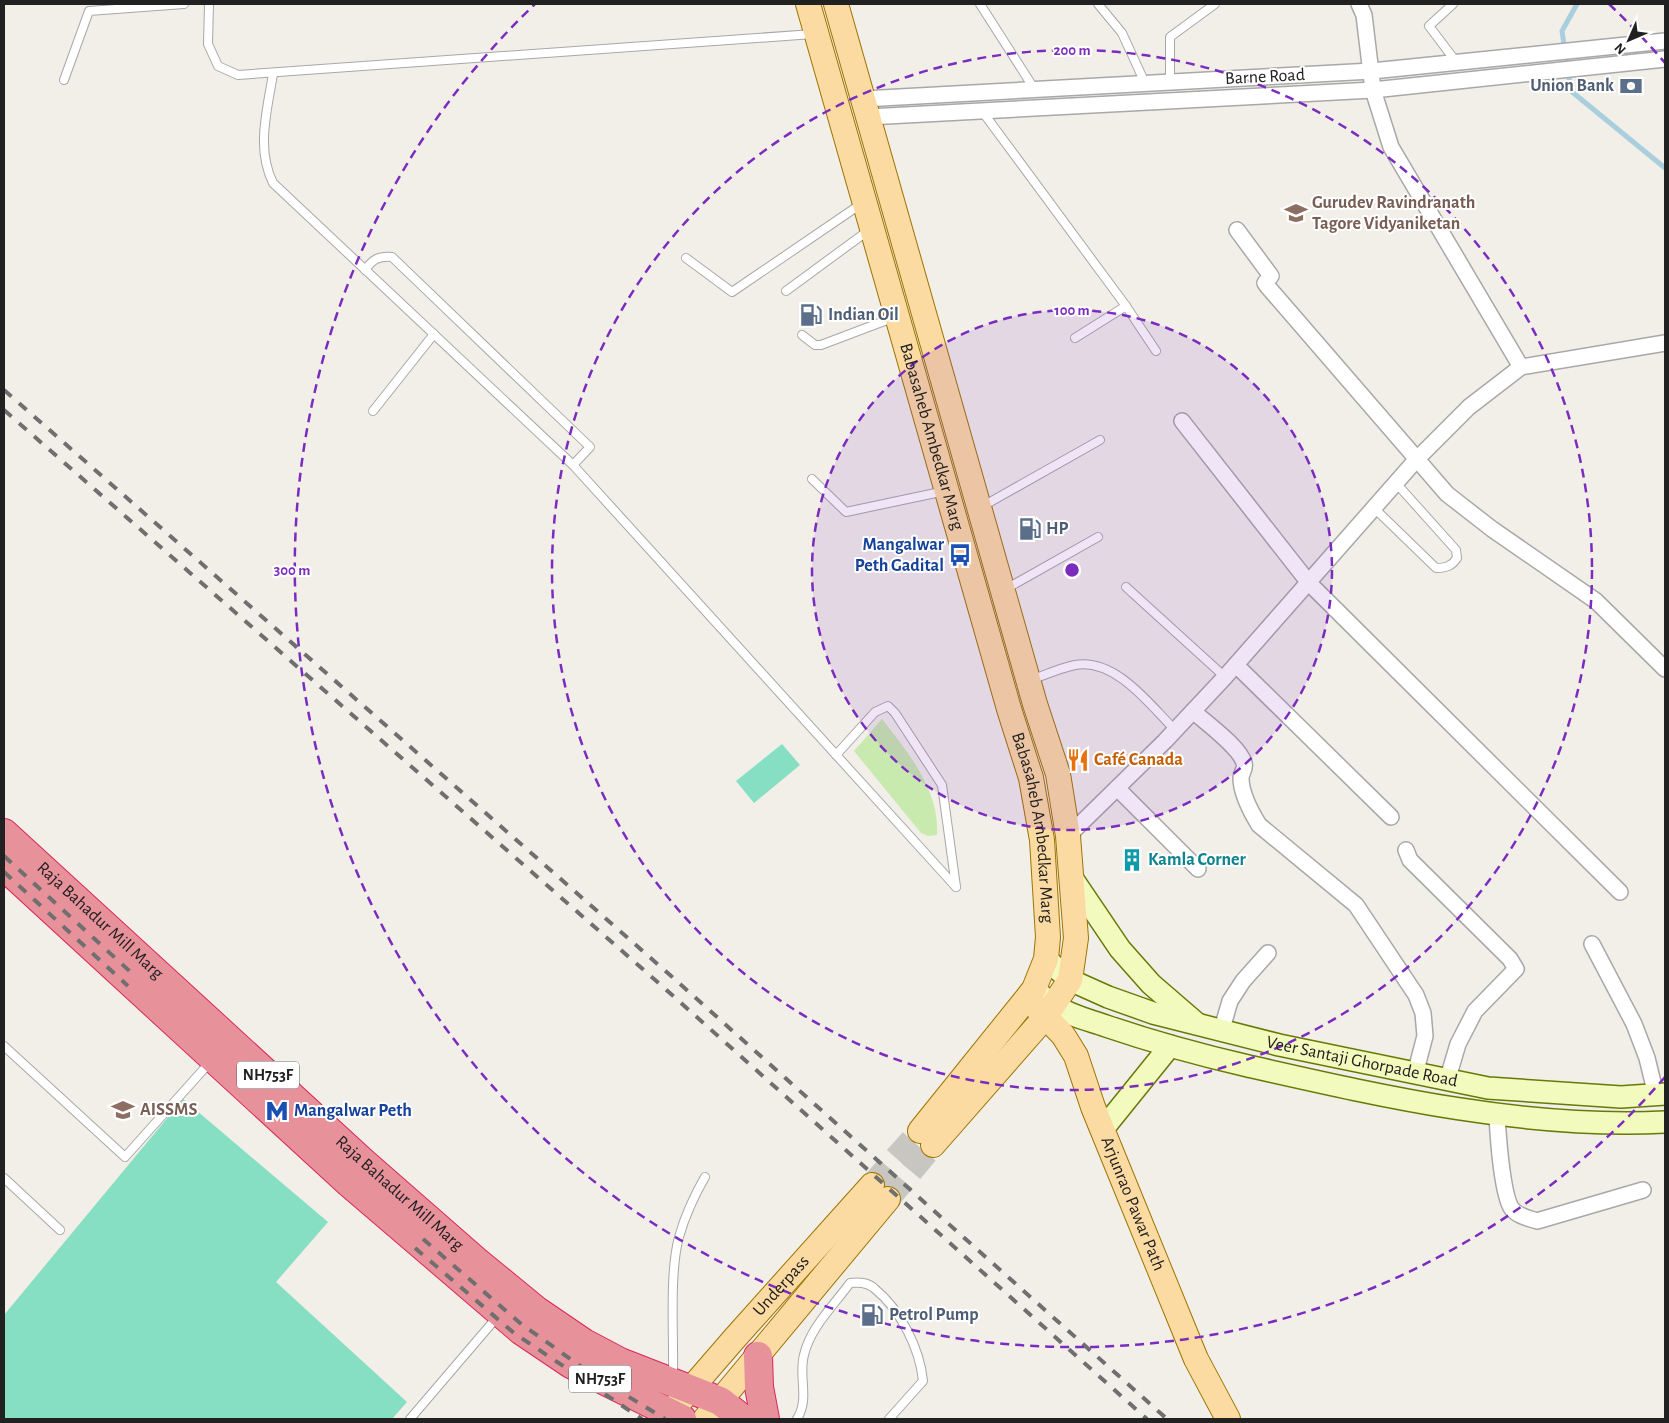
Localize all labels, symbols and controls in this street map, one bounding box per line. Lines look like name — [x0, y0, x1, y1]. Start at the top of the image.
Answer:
north arrow — [1604, 15, 1654, 65]
text: N — [1612, 40, 1629, 57]
text: 200 m — [1053, 43, 1091, 58]
street label: Barne Road — [1225, 66, 1305, 88]
bank icon: Union Bank — [1618, 73, 1644, 99]
place label: Union Bank — [1530, 77, 1614, 95]
place label: Gurudev Ravindranath Tagore Vidyaniketan — [1312, 194, 1475, 233]
school or university icon: Gurudev Ravindranath Tagore Vidyaniketan — [1283, 200, 1309, 226]
fuel station icon: Indian Oil — [798, 302, 824, 328]
text: 100 m — [1054, 303, 1090, 318]
place label: Indian Oil — [828, 306, 899, 324]
street label: Babasaheb Ambedkar Marg — [896, 341, 967, 533]
fuel station icon: HP — [1017, 516, 1043, 542]
place label: HP — [1046, 520, 1069, 538]
place label: Mangalwar Peth Gadital — [855, 536, 945, 575]
bus stop icon: Mangalwar Peth Gadital — [947, 542, 973, 568]
centre of rings — [1063, 561, 1081, 579]
text: 300 m — [274, 563, 310, 578]
street label: Babasaheb Ambedkar Marg — [1008, 730, 1056, 924]
restaurant icon: Café Canada — [1065, 747, 1091, 773]
place label: Café Canada — [1094, 751, 1183, 769]
building icon: Kamla Corner — [1119, 847, 1145, 873]
place label: Kamla Corner — [1148, 851, 1247, 869]
street label: Raja Bahadur Mill Marg — [33, 859, 167, 983]
street label: Veer Santaji Ghorpade Road — [1264, 1033, 1459, 1091]
road number: NH753F — [237, 1062, 299, 1088]
school or university icon: AISSMS — [110, 1097, 136, 1123]
metro station icon: Mangalwar Peth — [264, 1098, 290, 1124]
place label: AISSMS — [140, 1101, 197, 1119]
place label: Mangalwar Peth — [294, 1102, 412, 1120]
street label: Raja Bahadur Mill Marg — [332, 1132, 467, 1255]
street label: Arjunrao Pawar Path — [1097, 1134, 1168, 1273]
street label: Underpass — [750, 1252, 813, 1320]
fuel station icon: Petrol Pump — [859, 1302, 885, 1328]
place label: Petrol Pump — [889, 1306, 979, 1324]
road number: NH753F — [569, 1366, 631, 1392]

